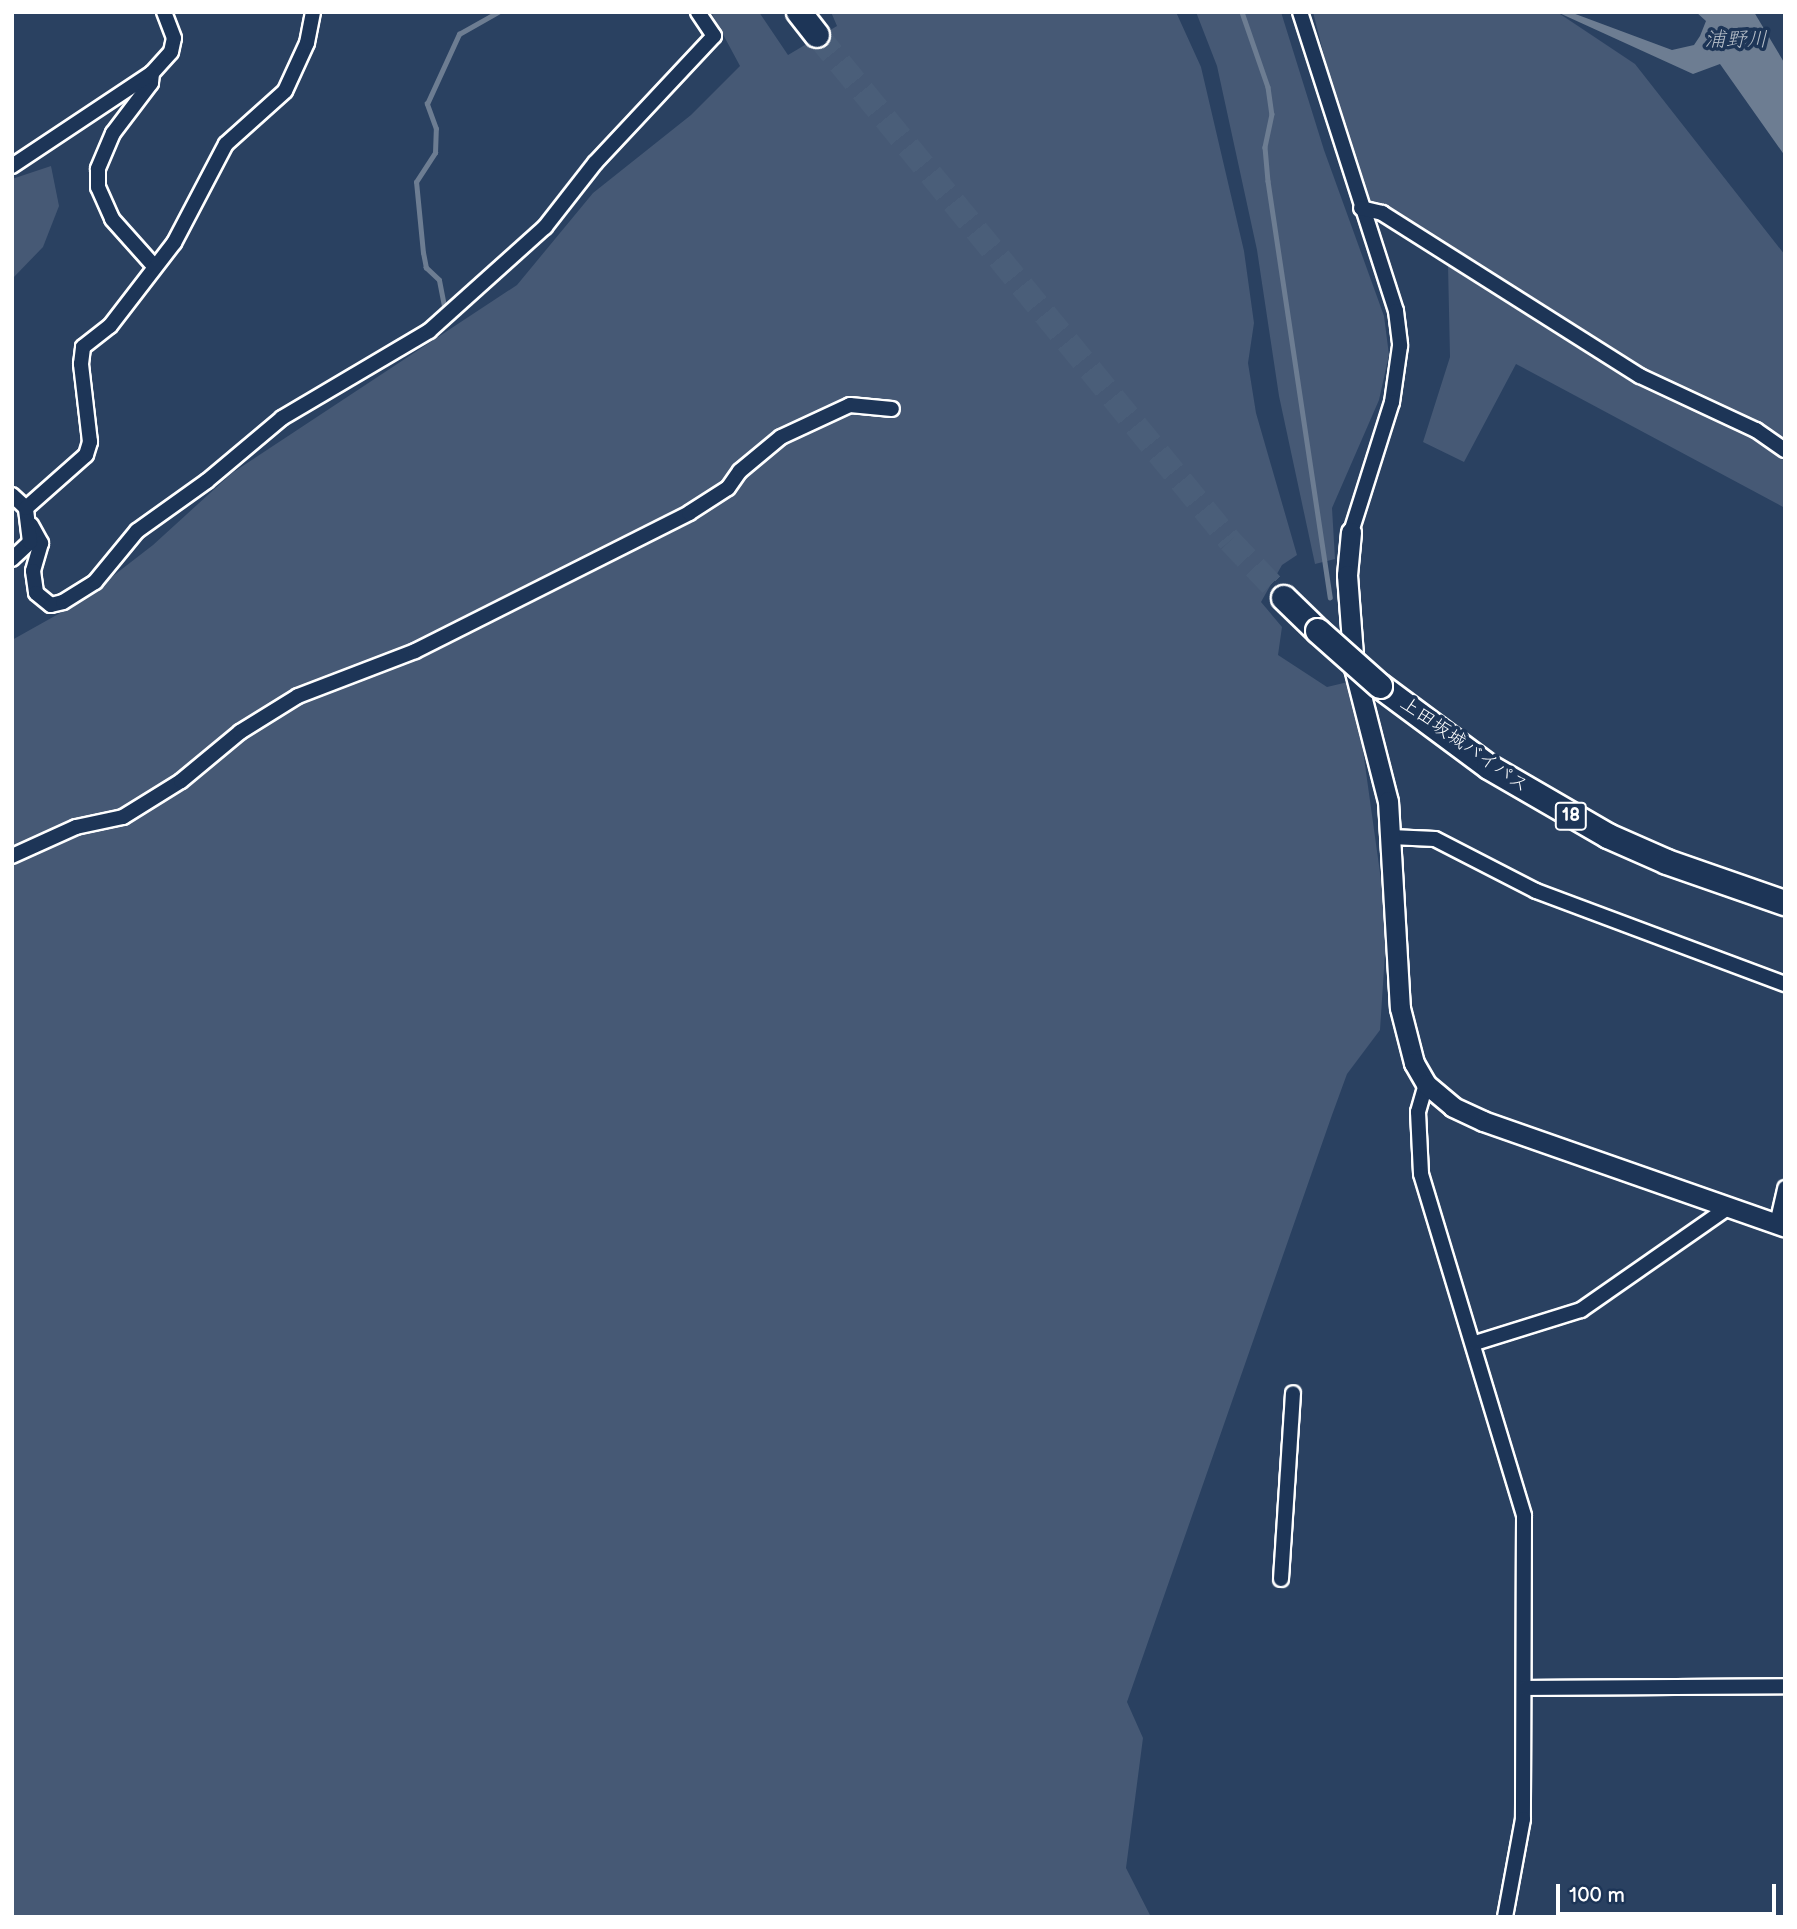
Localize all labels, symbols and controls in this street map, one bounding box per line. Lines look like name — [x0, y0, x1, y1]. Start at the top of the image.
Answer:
water label: 浦野川 — [1705, 27, 1767, 53]
street label: 上田坂城バイパス — [1395, 692, 1533, 798]
road number: 18 — [1554, 802, 1588, 830]
scale bar — [1559, 1870, 1780, 1914]
text: 100 m — [1569, 1883, 1625, 1908]

